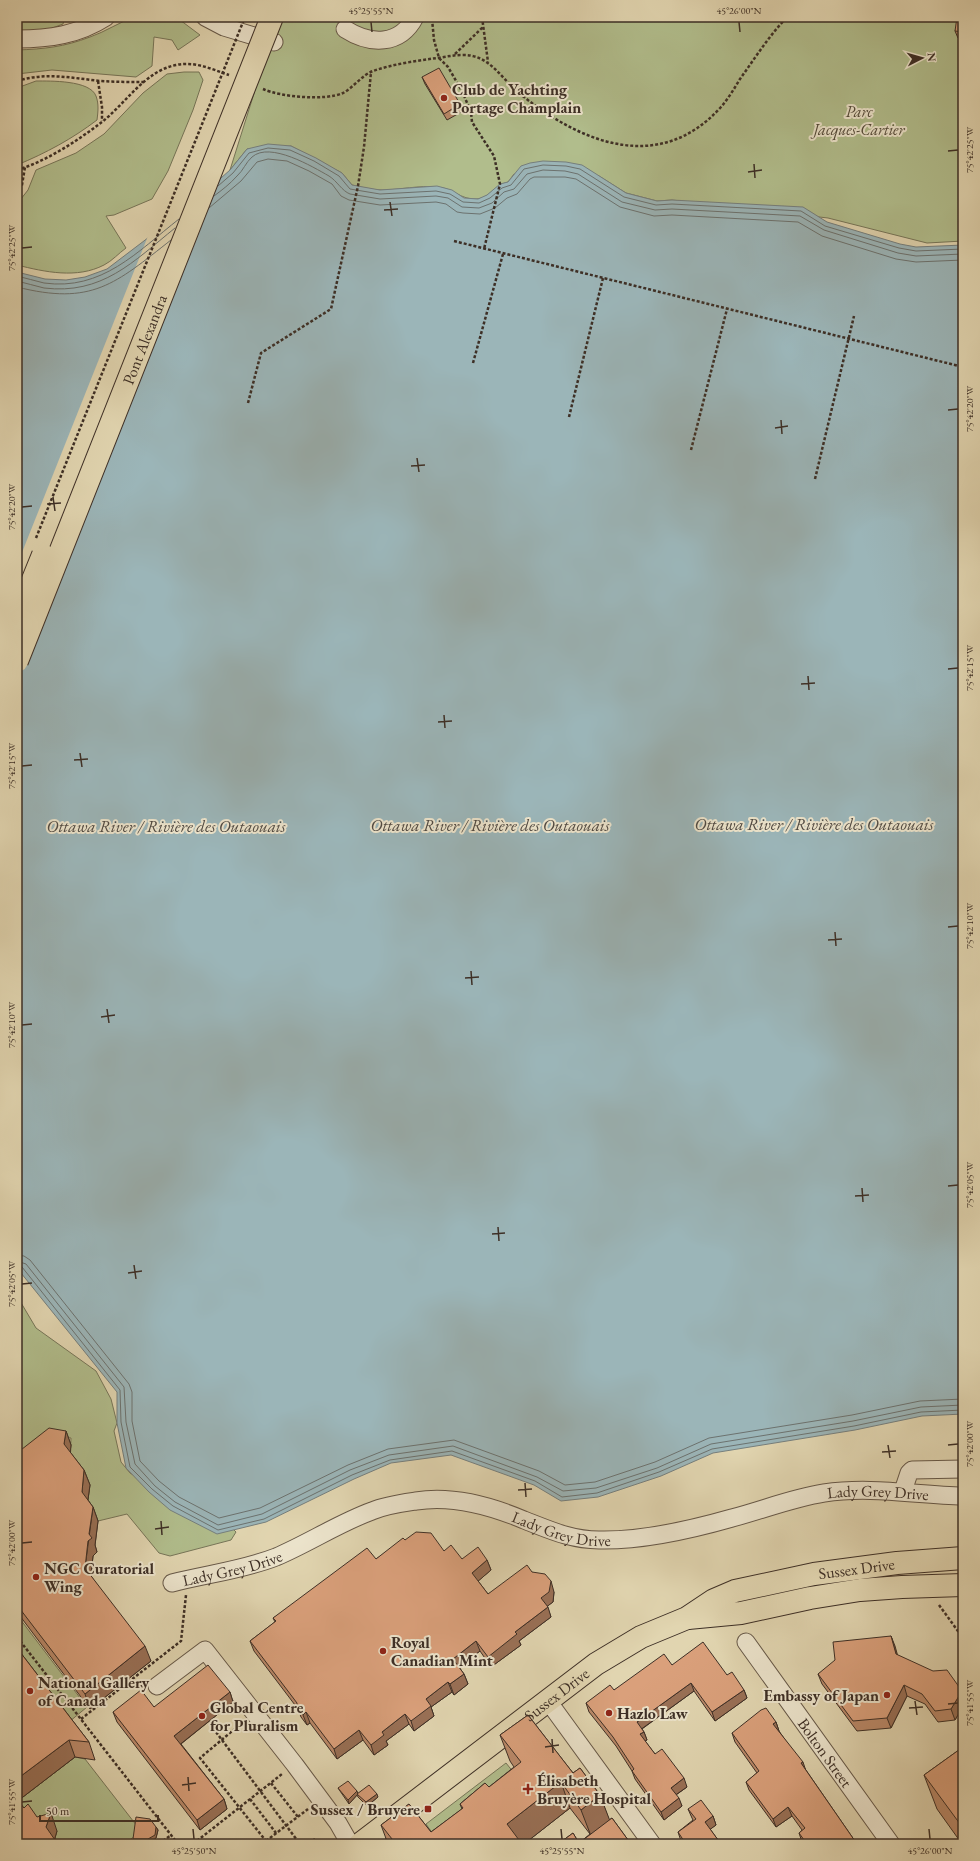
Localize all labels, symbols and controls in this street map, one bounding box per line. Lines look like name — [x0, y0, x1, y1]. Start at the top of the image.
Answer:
text: 45°25'55"N — [349, 4, 394, 17]
text: 45°26'00"N — [717, 4, 762, 17]
north arrow — [902, 38, 942, 78]
text: N — [925, 52, 939, 62]
place label: Club de Yachting Portage Champlain — [452, 79, 581, 118]
marker: Club de Yachting Portage Champlain — [439, 93, 449, 103]
park label: Parc Jacques-Cartier — [810, 101, 906, 141]
text: 75°42'25"W — [963, 126, 976, 173]
text: 75°42'25"W — [5, 224, 18, 271]
street label: Pont Alexandra — [118, 291, 172, 387]
text: 75°42'20"W — [963, 385, 976, 432]
text: 75°42'20"W — [5, 483, 18, 530]
text: 75°42'15"W — [963, 644, 976, 691]
text: 75°42'15"W — [5, 742, 18, 789]
water label: Ottawa River / Rivière des Outaouais — [695, 813, 934, 835]
water label: Ottawa River / Rivière des Outaouais — [371, 814, 610, 836]
water label: Ottawa River / Rivière des Outaouais — [47, 815, 286, 837]
text: 75°42'10"W — [963, 902, 976, 949]
text: 75°42'10"W — [5, 1001, 18, 1048]
text: 75°42'05"W — [963, 1161, 976, 1208]
text: 75°42'05"W — [5, 1260, 18, 1307]
text: 75°42'00"W — [963, 1420, 976, 1467]
street label: Lady Grey Drive — [826, 1480, 929, 1505]
street label: Lady Grey Drive — [509, 1506, 611, 1551]
text: 75°42'00"W — [5, 1519, 18, 1566]
street label: Lady Grey Drive — [181, 1546, 286, 1591]
street label: Sussex Drive — [817, 1553, 896, 1584]
place label: NGC Curatorial Wing — [44, 1558, 155, 1597]
marker: NGC Curatorial Wing — [31, 1572, 41, 1582]
place label: Royal Canadian Mint — [391, 1632, 493, 1671]
marker: Royal Canadian Mint — [378, 1646, 388, 1656]
street label: Sussex Drive — [520, 1663, 593, 1726]
place label: National Gallery of Canada — [38, 1672, 150, 1711]
text: 75°41'55"W — [963, 1679, 976, 1726]
place label: Embassy of Japan — [763, 1685, 879, 1706]
marker: National Gallery of Canada — [25, 1686, 35, 1696]
marker: Embassy of Japan — [882, 1690, 892, 1700]
place label: Global Centre for Pluralism — [210, 1697, 304, 1736]
place label: Hazlo Law — [617, 1703, 688, 1724]
marker: Hazlo Law — [604, 1708, 614, 1718]
marker: Global Centre for Pluralism — [197, 1711, 207, 1721]
street label: Bolton Street — [793, 1714, 857, 1792]
place label: Élisabeth Bruyère Hospital — [537, 1770, 652, 1809]
text: 75°41'55"W — [5, 1778, 18, 1825]
marker: Élisabeth Bruyère Hospital — [522, 1783, 534, 1795]
scale bar — [40, 1797, 158, 1823]
place label: Sussex / Bruyere — [311, 1799, 420, 1820]
text: 50 m — [46, 1803, 70, 1819]
marker: Sussex / Bruyere — [423, 1804, 433, 1814]
text: 45°25'50"N — [172, 1844, 217, 1857]
text: 45°25'55"N — [540, 1844, 585, 1857]
text: 45°26'00"N — [908, 1844, 953, 1857]

